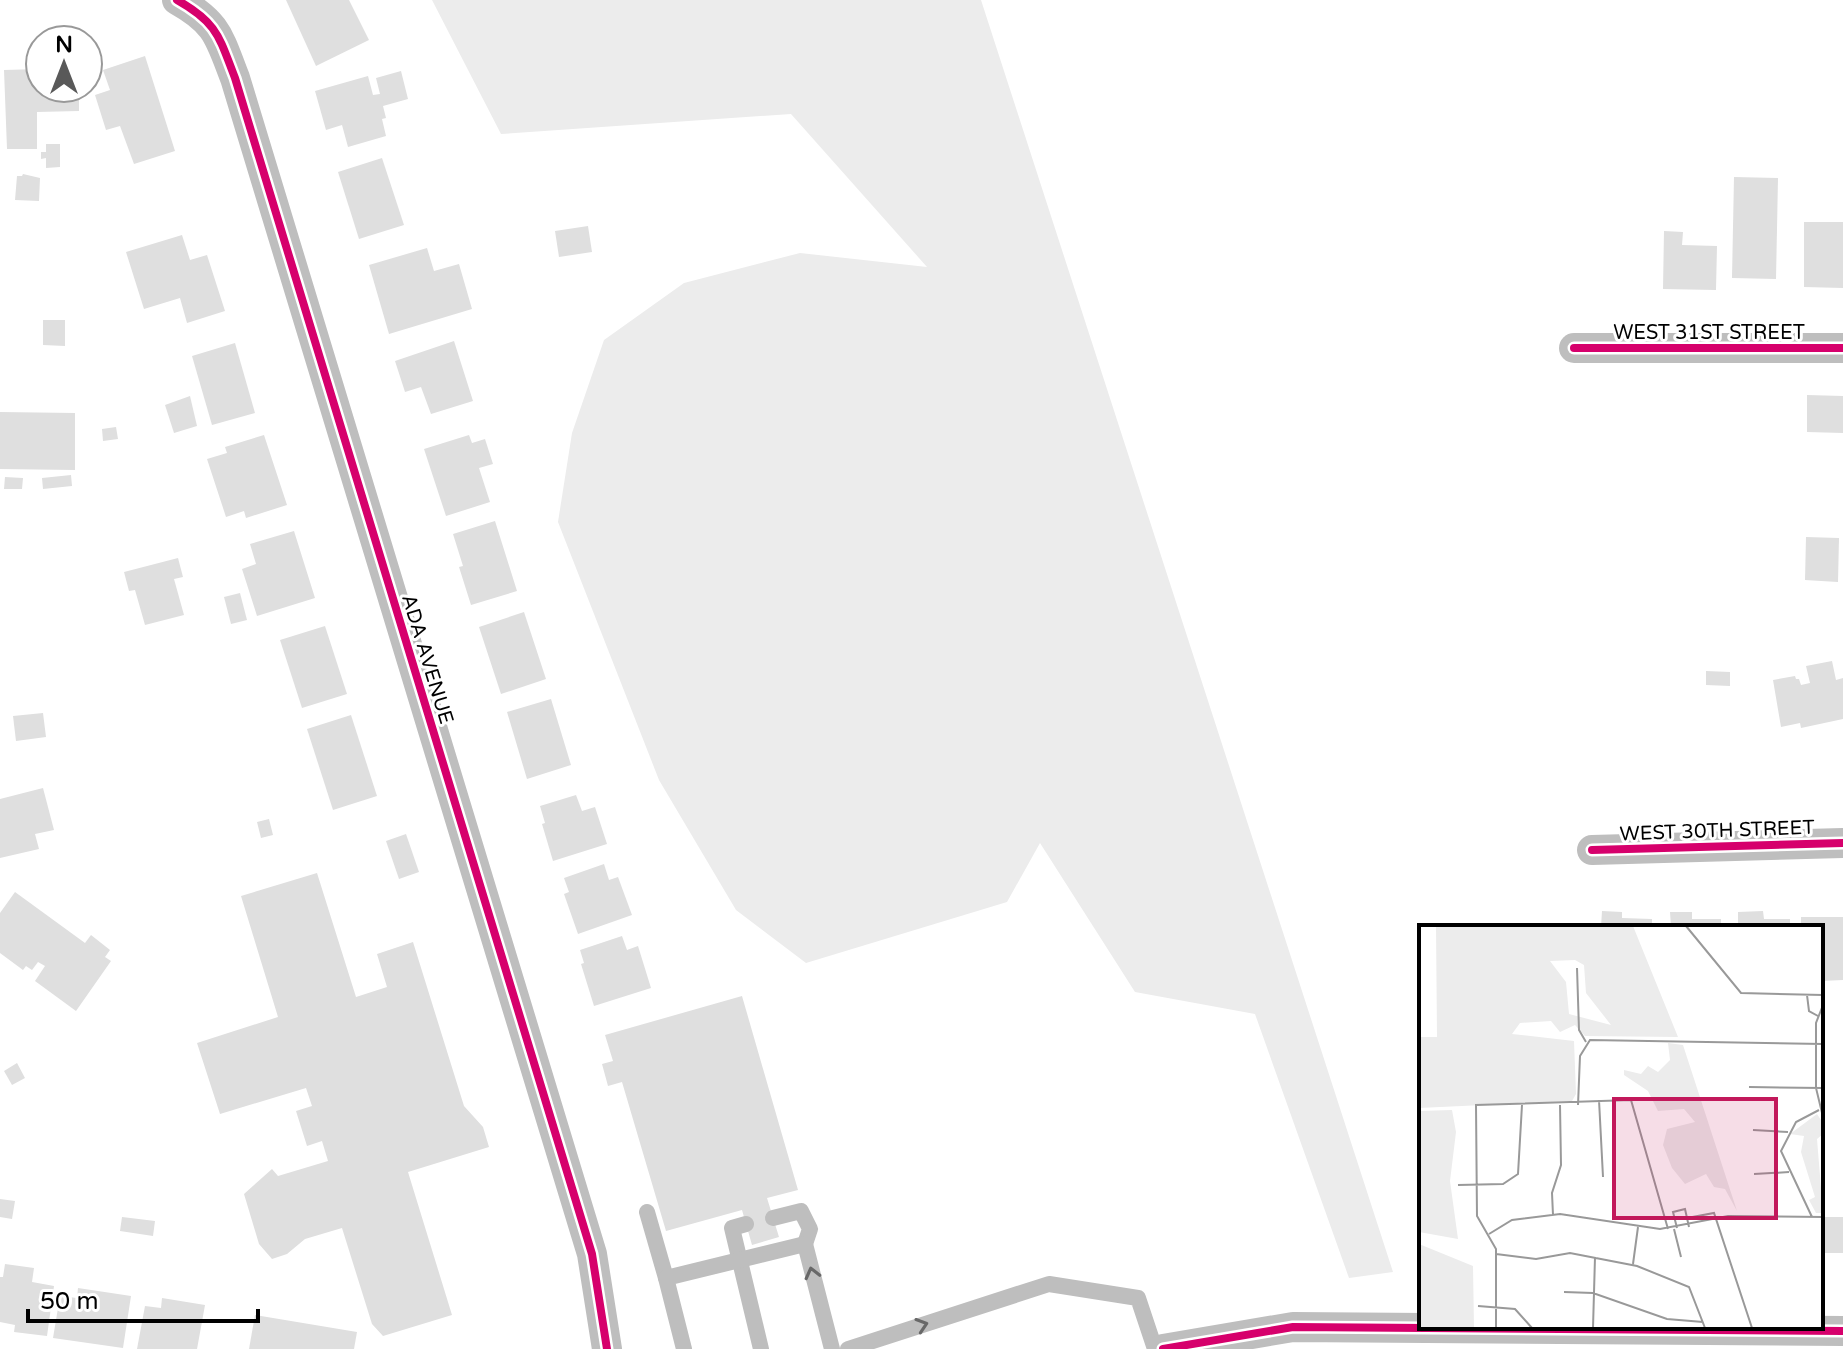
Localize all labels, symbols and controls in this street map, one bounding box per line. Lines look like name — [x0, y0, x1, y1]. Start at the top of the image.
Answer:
north arrow — [24, 24, 104, 104]
text: N — [55, 32, 73, 58]
street label: WEST 31ST STREET — [1613, 321, 1805, 345]
street label: ADA AVENUE — [396, 592, 458, 727]
street label: WEST 30TH STREET — [1619, 816, 1815, 846]
inset map — [1419, 925, 1823, 1329]
one-way arrow — [805, 1267, 822, 1281]
scale bar — [28, 1273, 258, 1323]
text: 50 m — [40, 1287, 98, 1316]
one-way arrow — [915, 1318, 928, 1334]

